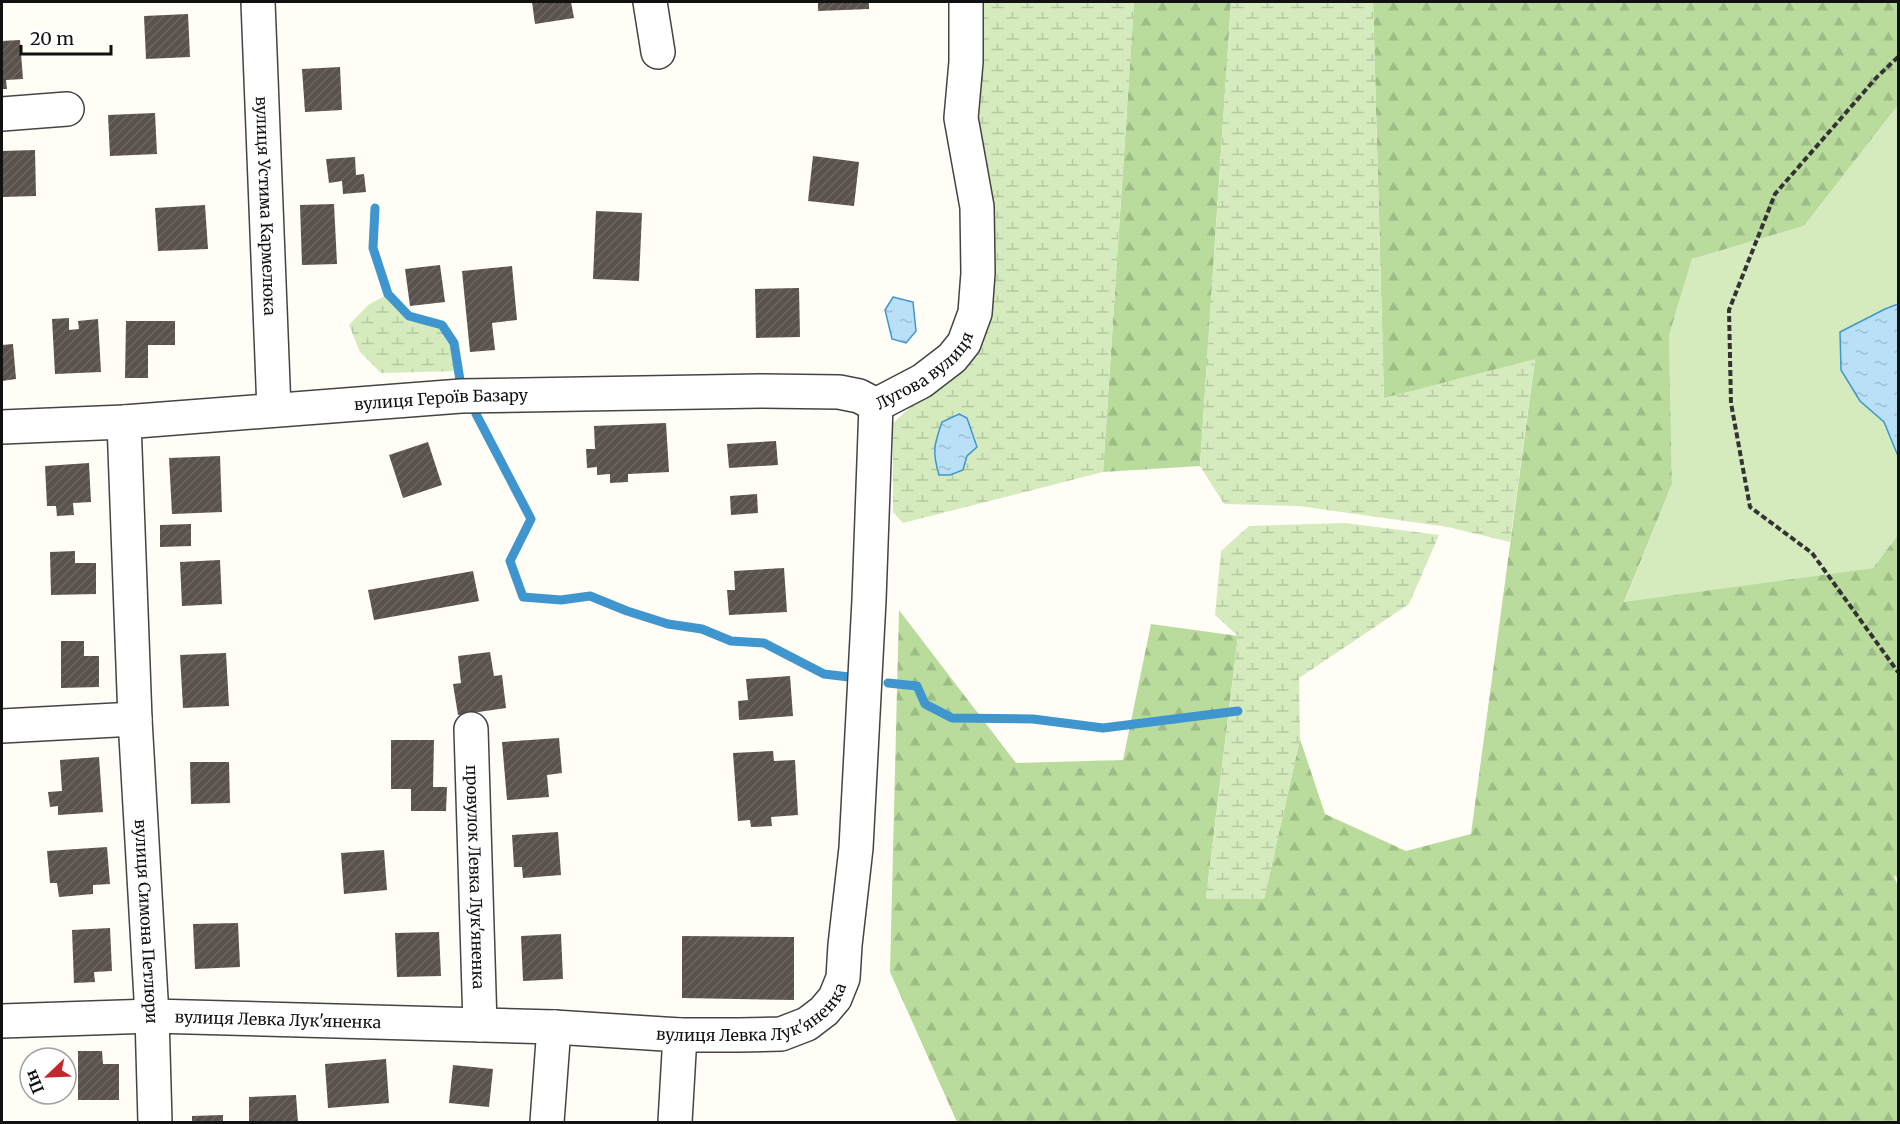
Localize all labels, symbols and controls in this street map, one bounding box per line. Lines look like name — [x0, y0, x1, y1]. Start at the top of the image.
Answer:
scale bar — [21, 18, 111, 56]
text: 20 m — [30, 27, 74, 50]
street label: вулиця Устима Кармелюка — [252, 96, 280, 316]
street label: Лугова вулиця — [872, 329, 977, 413]
street label: вулиця Героїв Базару — [353, 385, 529, 414]
street label: провулок Левка Лук'яненка — [462, 764, 489, 990]
street label: вулиця Симона Петлюри — [131, 819, 162, 1024]
street label: вулиця Левка Лук'яненка — [656, 979, 850, 1045]
street label: вулиця Левка Лук'яненка — [174, 1007, 382, 1032]
north arrow — [18, 1046, 78, 1106]
text: Пн — [20, 1067, 48, 1097]

